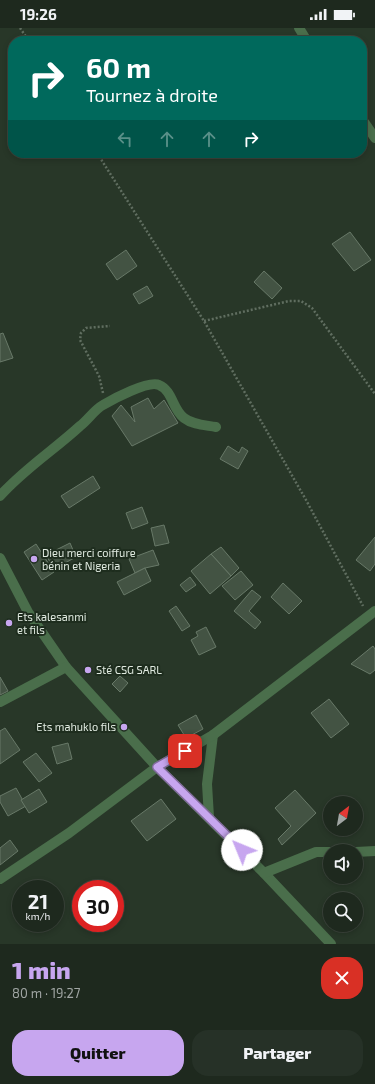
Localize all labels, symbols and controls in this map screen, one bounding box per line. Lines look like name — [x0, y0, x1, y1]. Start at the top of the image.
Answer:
text: 19:26 — [20, 5, 57, 23]
text: 60 m — [86, 50, 151, 84]
icon: right — [20, 52, 72, 104]
text: Tournez à droite — [86, 84, 218, 106]
icon: left — [114, 128, 136, 150]
icon: ahead — [156, 128, 178, 150]
icon: ahead — [198, 128, 220, 150]
icon: right — [240, 128, 262, 150]
place label: Dieu merci coiffure bénin et Nigeria — [42, 546, 136, 572]
marker: Dieu merci coiffure bénin et Nigeria — [29, 554, 39, 564]
place label: Ets kalesanmi et fils — [17, 610, 87, 636]
marker: Ets kalesanmi et fils — [4, 618, 14, 628]
place label: Sté CSG SARL — [96, 663, 162, 676]
marker: Sté CSG SARL — [83, 665, 93, 675]
place label: Ets mahuklo fils — [36, 720, 116, 733]
marker: Ets mahuklo fils — [119, 722, 129, 732]
pin — [168, 734, 202, 768]
icon: arrive — [174, 740, 196, 762]
north arrow — [323, 796, 363, 836]
map controls — [323, 796, 363, 932]
position arrow — [221, 829, 263, 871]
button: sound — [323, 844, 363, 884]
speed limit sign: 30 — [72, 880, 124, 932]
text: 21 — [28, 889, 48, 913]
button: search — [323, 892, 363, 932]
text: km/h — [26, 910, 50, 922]
text: 1 min — [12, 955, 71, 984]
button: close — [321, 957, 363, 999]
text: 80 m · 19:27 — [12, 985, 81, 1001]
button: Quitter — [12, 1030, 184, 1076]
button: Partager — [192, 1030, 363, 1076]

